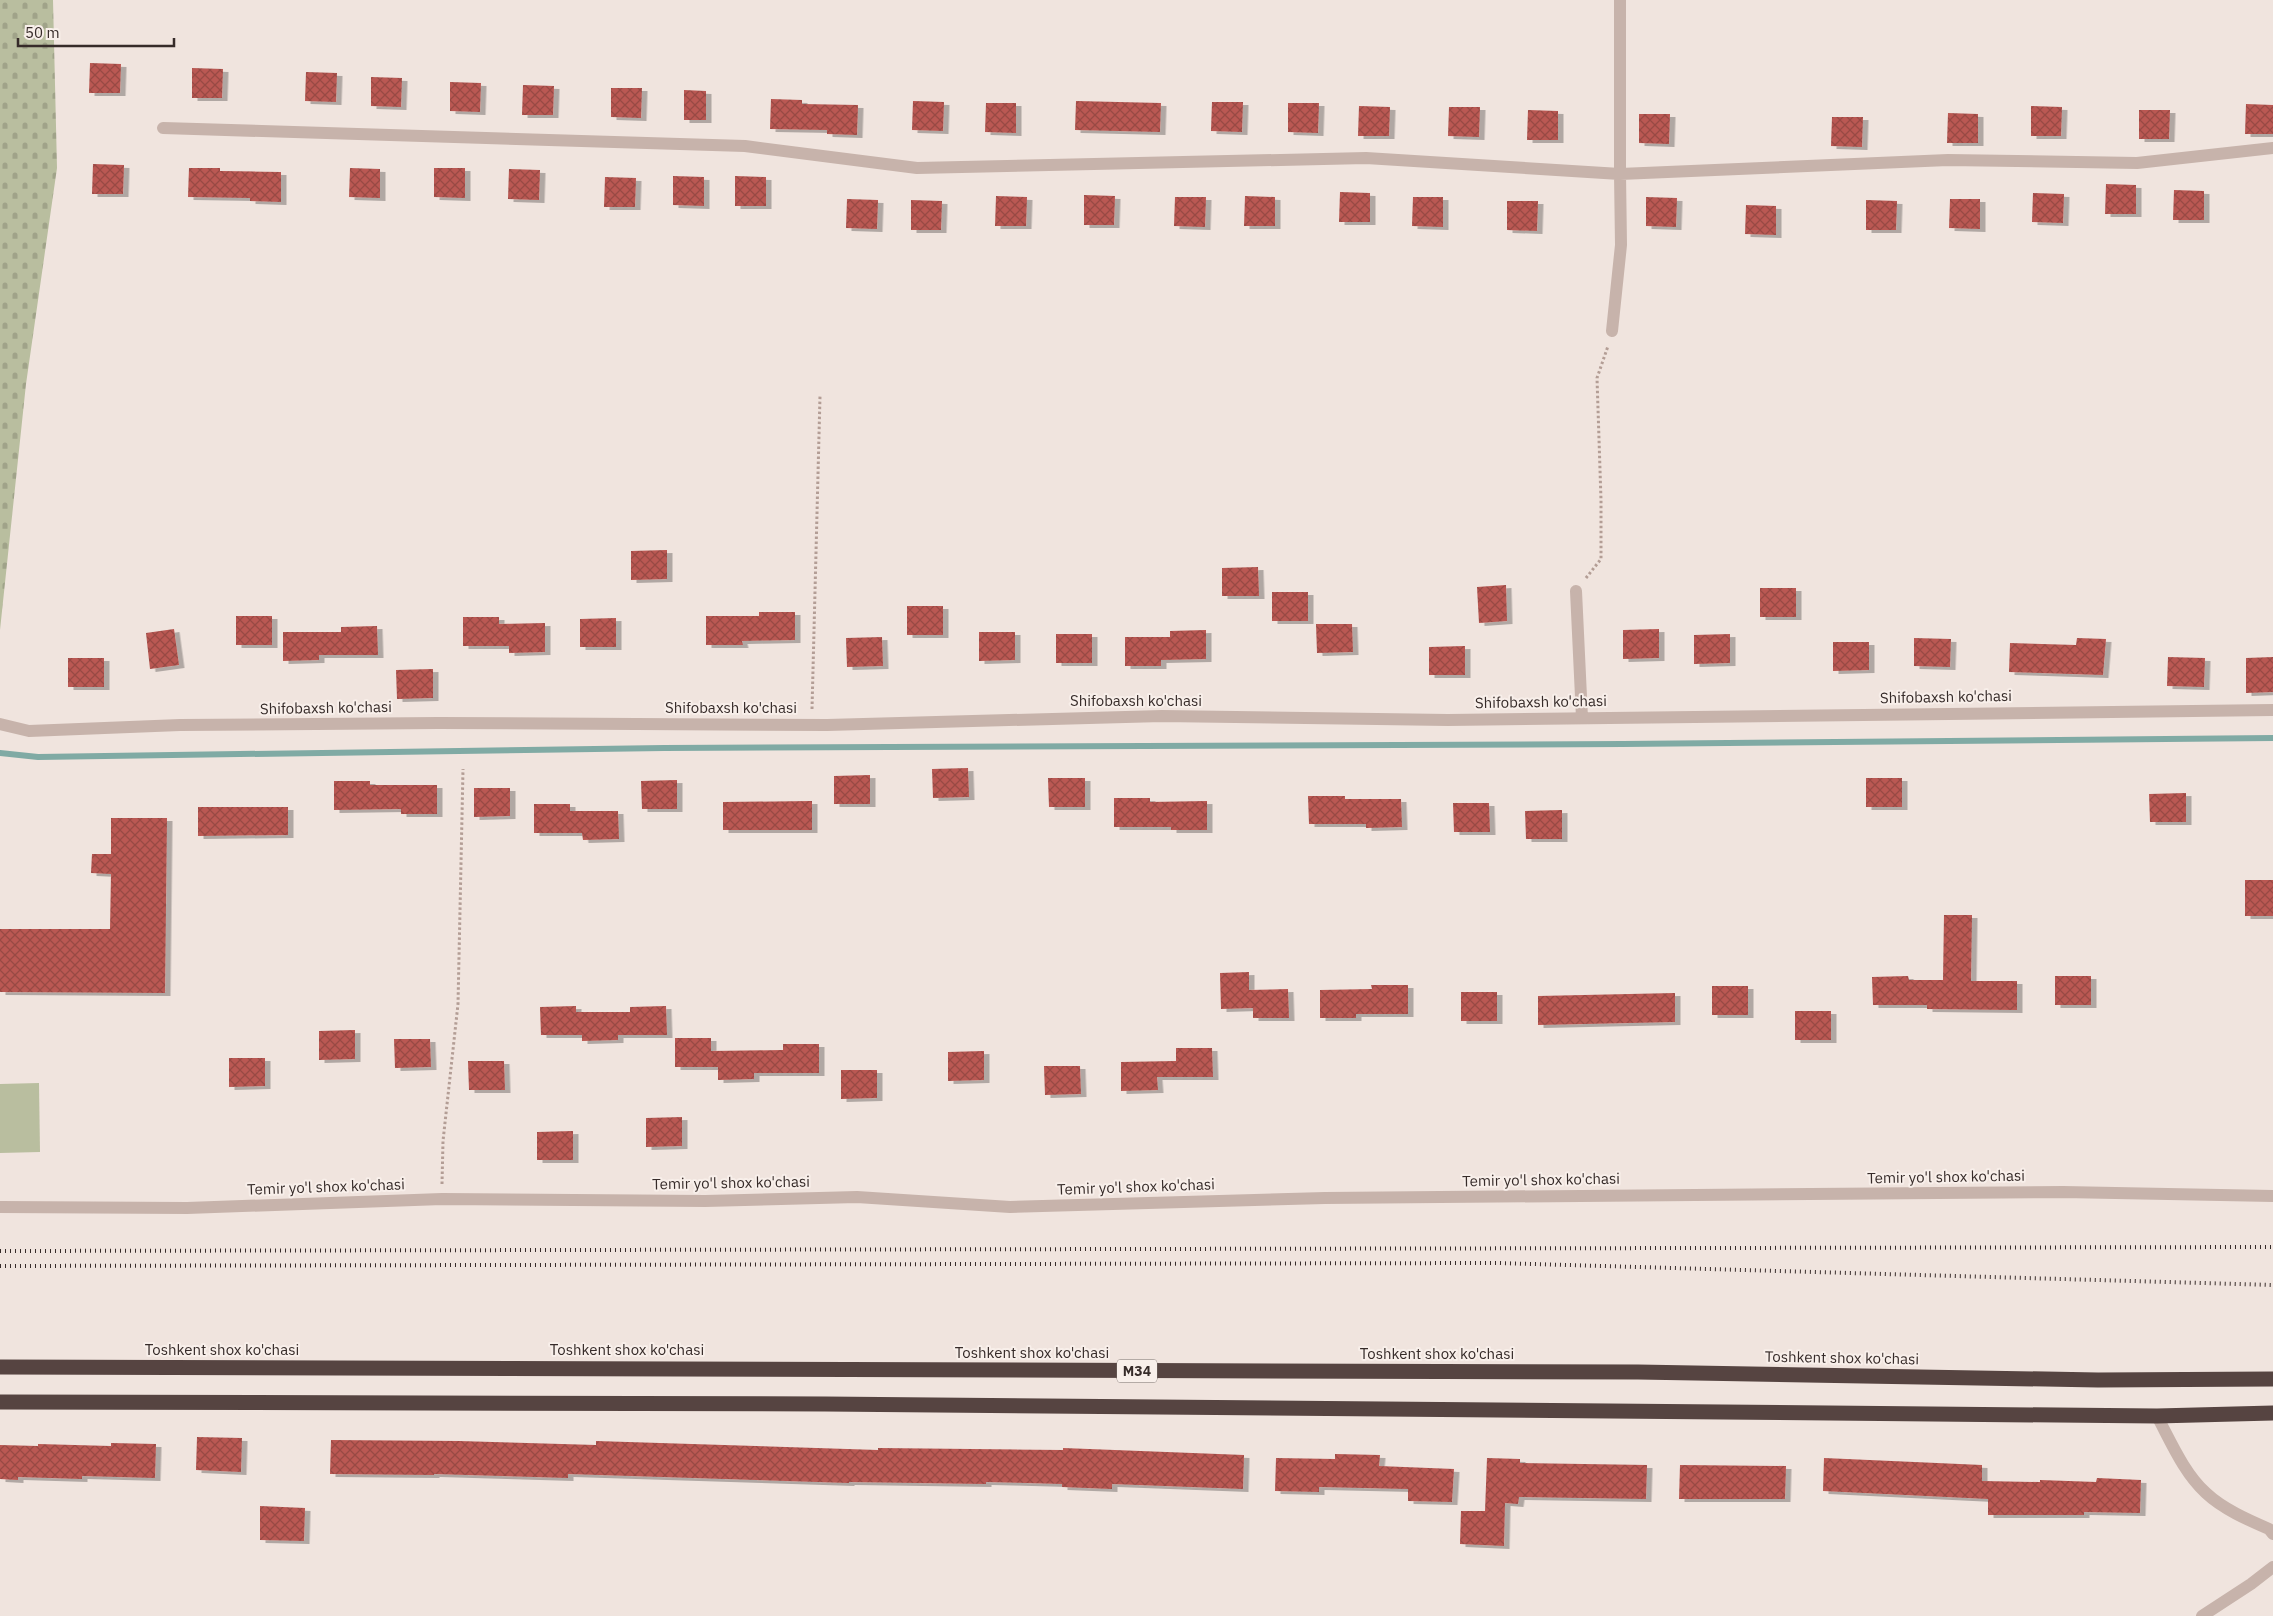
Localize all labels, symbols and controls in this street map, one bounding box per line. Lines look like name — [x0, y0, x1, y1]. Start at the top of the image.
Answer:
scale bar — [18, 15, 174, 47]
text: 50 m — [25, 23, 60, 42]
street label: Shifobaxsh ko'chasi — [1880, 686, 2012, 707]
street label: Shifobaxsh ko'chasi — [1070, 691, 1202, 710]
street label: Shifobaxsh ko'chasi — [1475, 691, 1607, 712]
street label: Shifobaxsh ko'chasi — [260, 697, 392, 718]
street label: Shifobaxsh ko'chasi — [665, 698, 797, 717]
street label: Temir yo'l shox ko'chasi — [1867, 1166, 2025, 1187]
street label: Temir yo'l shox ko'chasi — [1462, 1169, 1620, 1190]
street label: Temir yo'l shox ko'chasi — [652, 1172, 810, 1193]
street label: Temir yo'l shox ko'chasi — [247, 1174, 405, 1199]
street label: Temir yo'l shox ko'chasi — [1057, 1174, 1215, 1199]
street label: Toshkent shox ko'chasi — [145, 1340, 299, 1359]
street label: Toshkent shox ko'chasi — [550, 1340, 704, 1359]
street label: Toshkent shox ko'chasi — [955, 1343, 1109, 1362]
street label: Toshkent shox ko'chasi — [1360, 1344, 1514, 1363]
street label: Toshkent shox ko'chasi — [1765, 1347, 1919, 1368]
road number: M34 — [1117, 1360, 1157, 1382]

